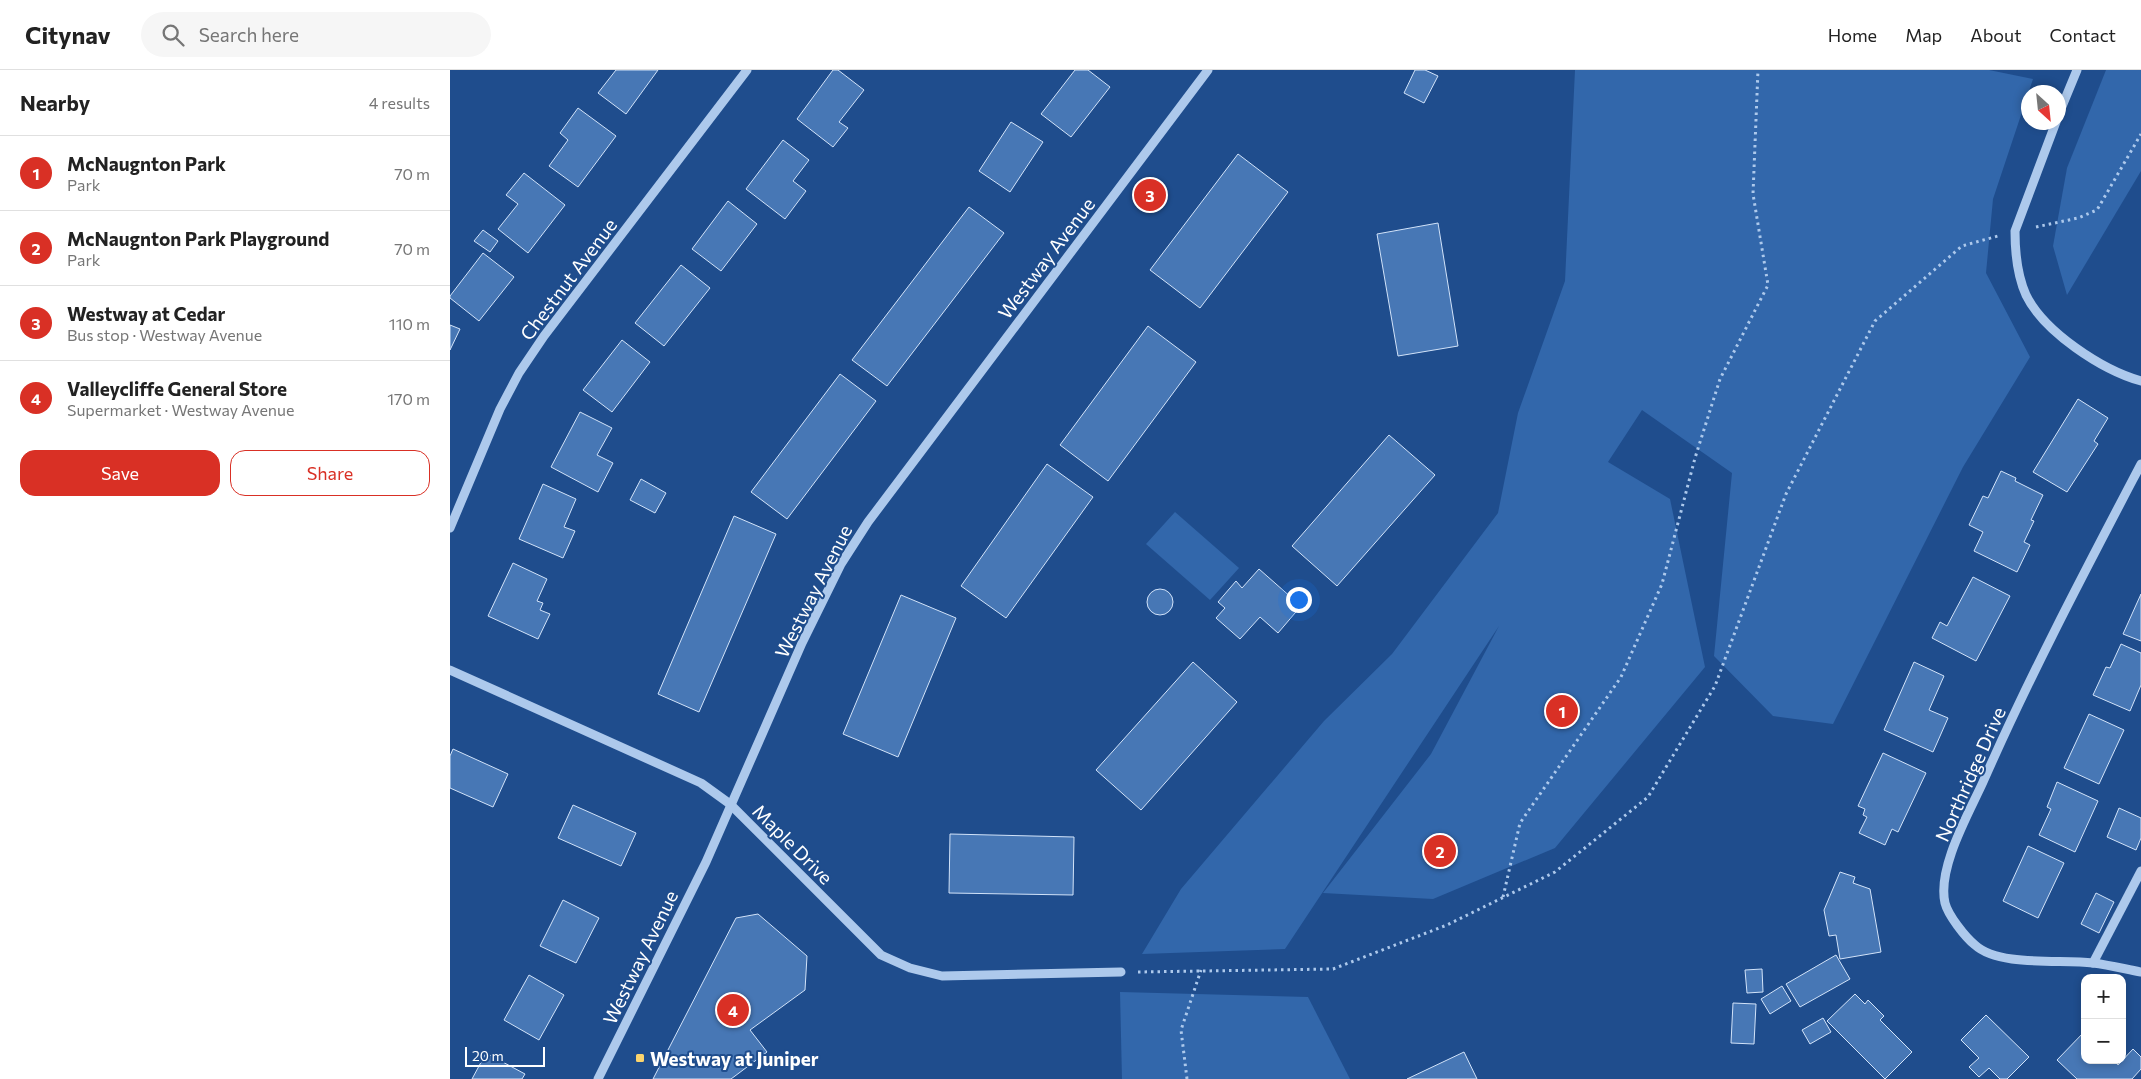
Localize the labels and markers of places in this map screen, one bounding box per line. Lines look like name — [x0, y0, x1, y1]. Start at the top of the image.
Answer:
pin: 3 — [1134, 176, 1166, 214]
pin: 1 — [1546, 692, 1578, 730]
pin: 2 — [1424, 832, 1456, 870]
pin: 4 — [717, 991, 749, 1029]
place label: Westway at Juniper — [650, 1047, 819, 1070]
marker: Westway at Juniper — [634, 1052, 646, 1064]

